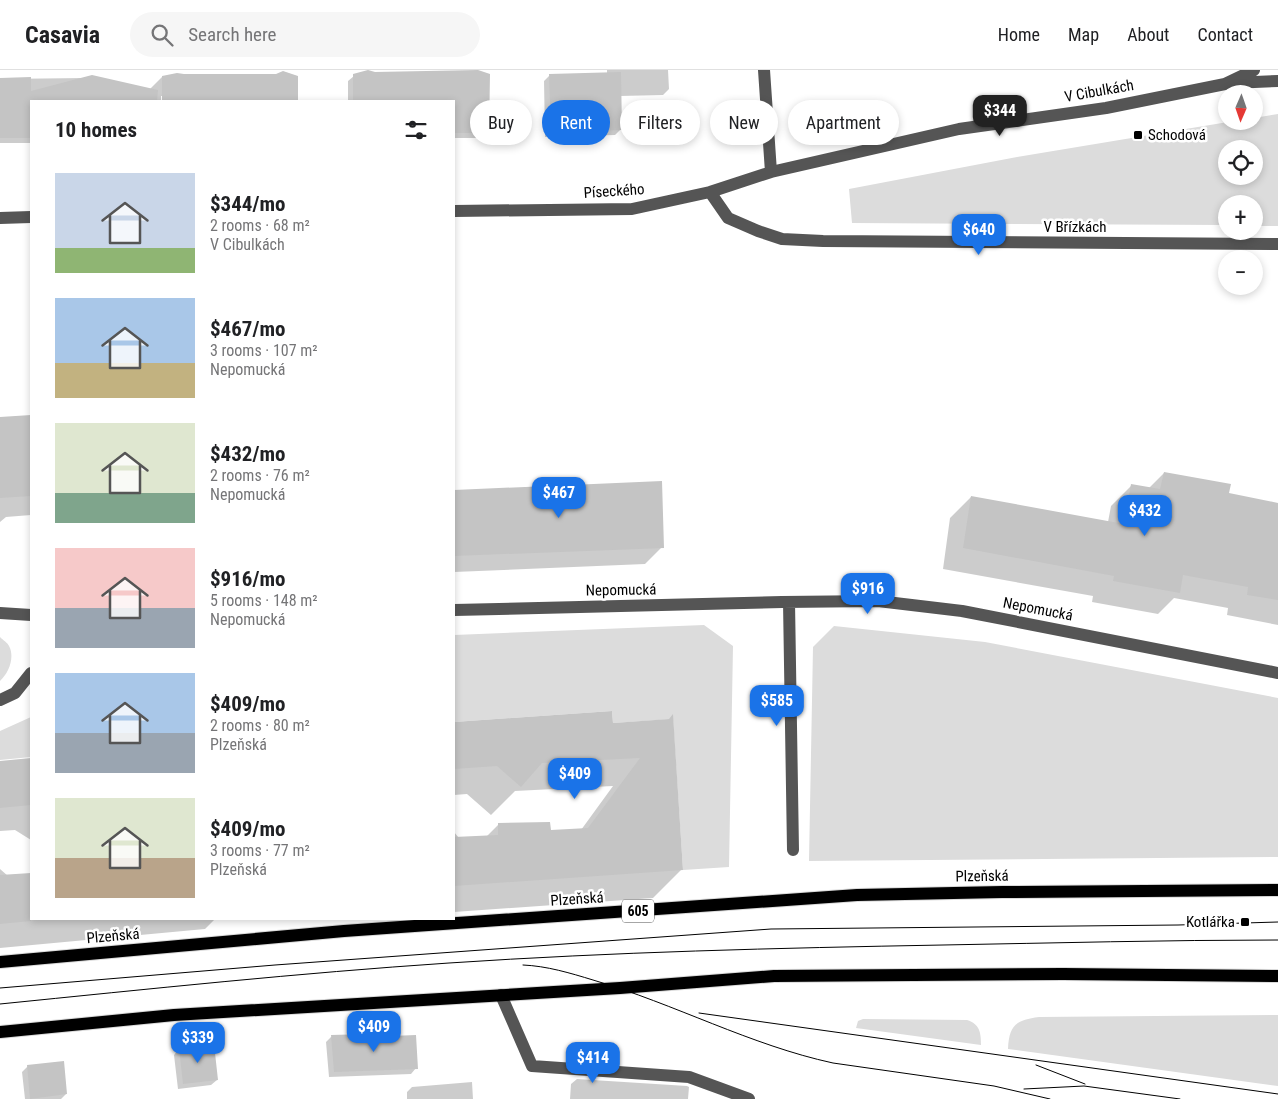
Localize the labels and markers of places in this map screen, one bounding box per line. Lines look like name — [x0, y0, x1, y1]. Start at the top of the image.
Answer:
pin: $344 — [970, 94, 1030, 137]
place label: Schodová — [1148, 126, 1206, 144]
marker: Schodová — [1132, 129, 1144, 141]
pin: $640 — [949, 214, 1009, 256]
pin: $467 — [529, 476, 589, 519]
pin: $432 — [1115, 494, 1175, 537]
pin: $916 — [838, 572, 898, 615]
pin: $585 — [747, 684, 807, 727]
pin: $409 — [545, 758, 605, 800]
place label: Kotlářka — [1186, 913, 1235, 931]
marker: Kotlářka — [1239, 916, 1251, 928]
pin: $409 — [344, 1010, 404, 1053]
pin: $339 — [168, 1022, 228, 1064]
pin: $414 — [563, 1042, 623, 1084]

